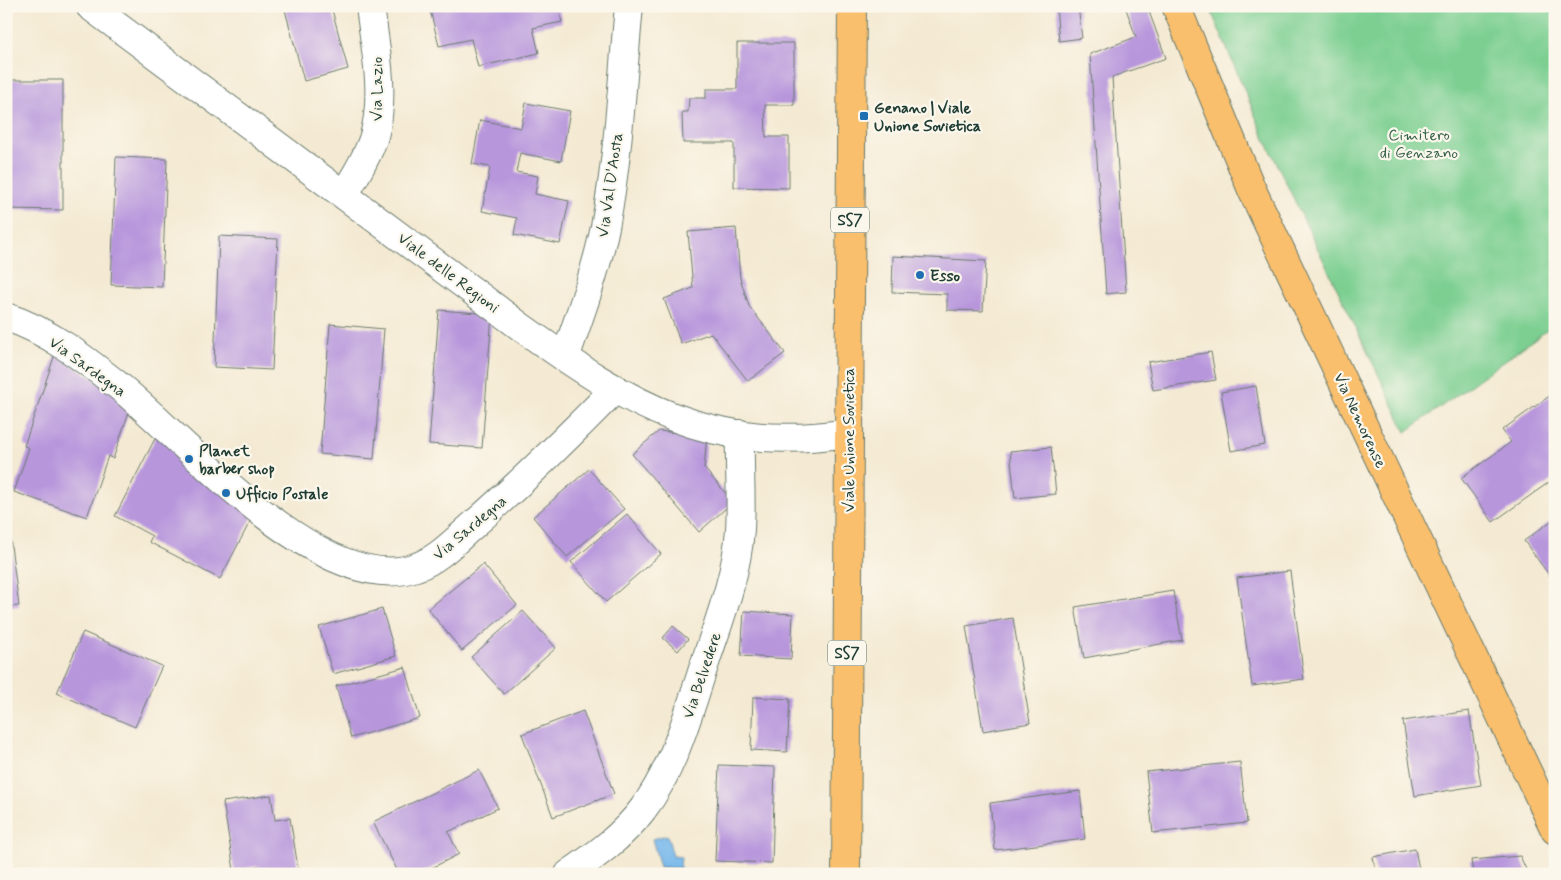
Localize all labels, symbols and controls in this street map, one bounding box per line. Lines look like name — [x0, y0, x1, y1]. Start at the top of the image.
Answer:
street label: Via Lazio — [367, 57, 388, 121]
place label: Genano | Viale Unione Sovietica — [874, 98, 981, 137]
marker: Genano | Viale Unione Sovietica — [858, 110, 870, 122]
park label: Cimitero di Genzano — [1380, 125, 1458, 164]
street label: Via Val D'Aosta — [593, 132, 628, 239]
road number: SS7 — [831, 208, 869, 232]
street label: Viale delle Regioni — [393, 228, 503, 318]
place label: Esso — [930, 266, 961, 287]
marker: Esso — [914, 269, 926, 281]
street label: Via Sardegna — [44, 332, 130, 402]
street label: Viale Unione Sovietica — [839, 368, 860, 512]
street label: Via Nemorense — [1328, 369, 1391, 472]
place label: Planet barber shop — [199, 441, 275, 480]
marker: Planet barber shop — [183, 453, 195, 465]
place label: Ufficio Postale — [236, 484, 329, 505]
marker: Ufficio Postale — [220, 487, 232, 499]
street label: Via Sardegna — [429, 491, 511, 565]
street label: Via Belvedere — [678, 629, 727, 721]
road number: SS7 — [828, 640, 866, 666]

